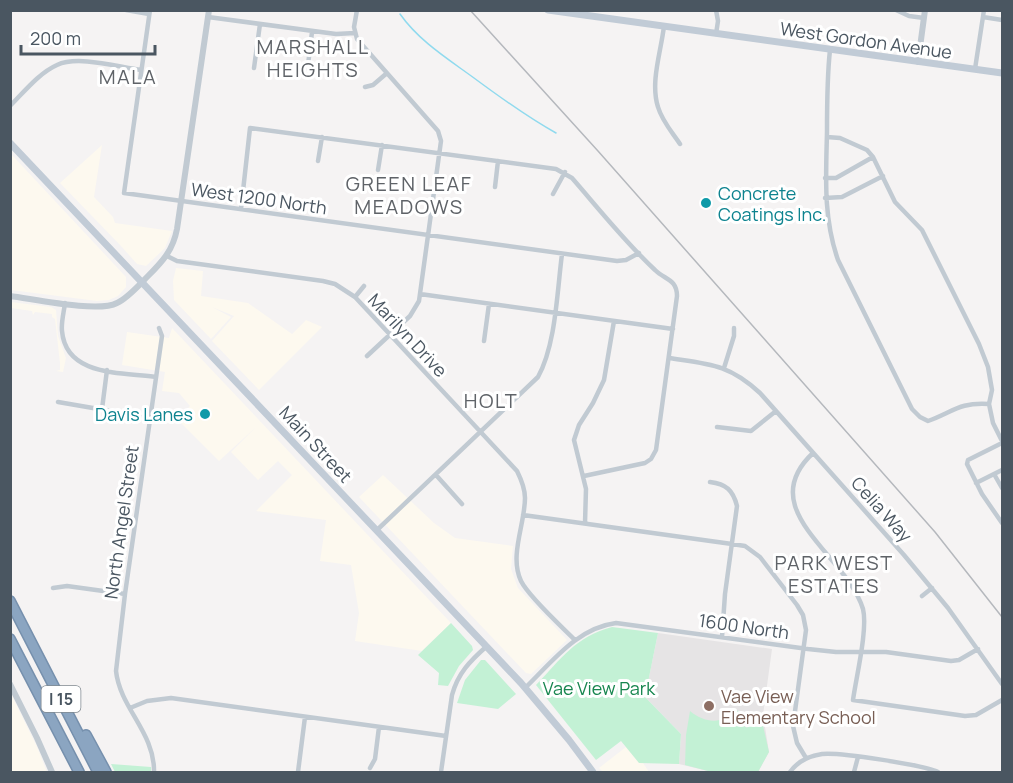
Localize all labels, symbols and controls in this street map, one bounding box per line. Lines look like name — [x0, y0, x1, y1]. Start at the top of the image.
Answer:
street label: West Gordon Avenue — [778, 16, 954, 64]
scale bar — [21, 18, 154, 56]
text: 200 m — [30, 26, 81, 50]
district label: MARSHALL HEIGHTS — [256, 33, 370, 83]
district label: MALA — [99, 63, 157, 90]
district label: GREEN LEAF MEADOWS — [346, 170, 472, 220]
street label: West 1200 North — [190, 177, 328, 219]
place label: Concrete Coatings Inc. — [718, 181, 826, 226]
marker: Concrete Coatings Inc. — [699, 196, 713, 210]
street label: Marilyn Drive — [363, 288, 453, 382]
district label: HOLT — [464, 387, 518, 414]
street label: Main Street — [274, 401, 358, 487]
place label: Davis Lanes — [95, 402, 193, 426]
marker: Davis Lanes — [198, 407, 212, 421]
street label: North Angel Street — [98, 444, 144, 600]
street label: Celia Way — [846, 471, 918, 547]
district label: PARK WEST ESTATES — [774, 549, 894, 599]
street label: 1600 North — [697, 608, 791, 644]
park label: Vae View Park — [543, 676, 656, 700]
place label: Vae View Elementary School — [721, 684, 876, 729]
road number: I 15 — [42, 686, 80, 712]
marker: Vae View Elementary School — [702, 699, 716, 713]

